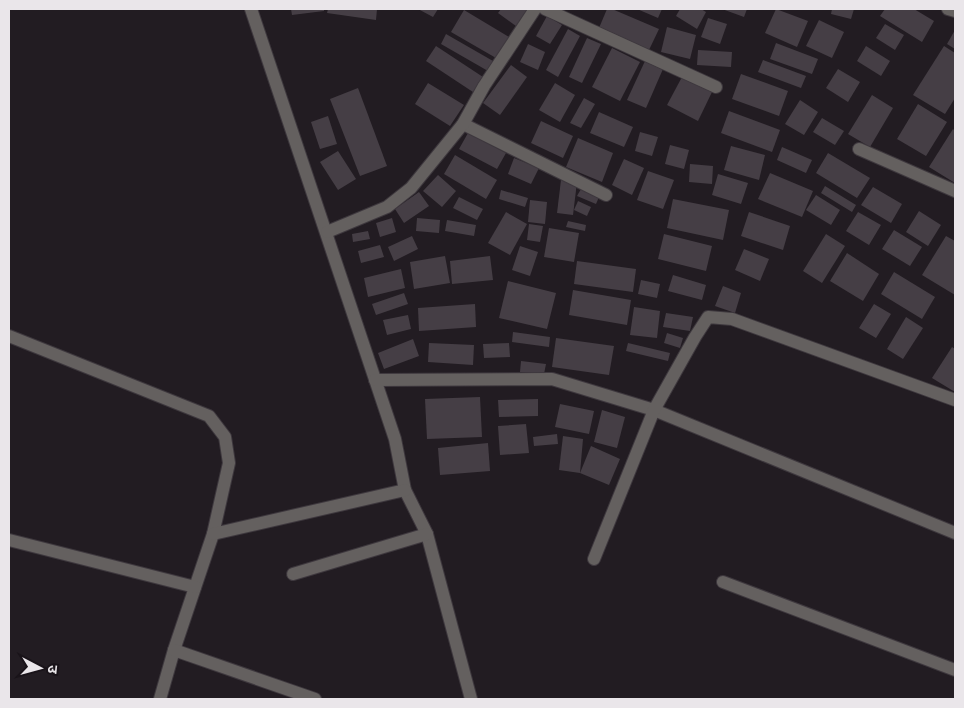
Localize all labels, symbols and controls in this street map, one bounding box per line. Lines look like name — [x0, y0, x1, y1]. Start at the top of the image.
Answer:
north arrow — [15, 643, 65, 693]
text: उ — [44, 664, 61, 675]

